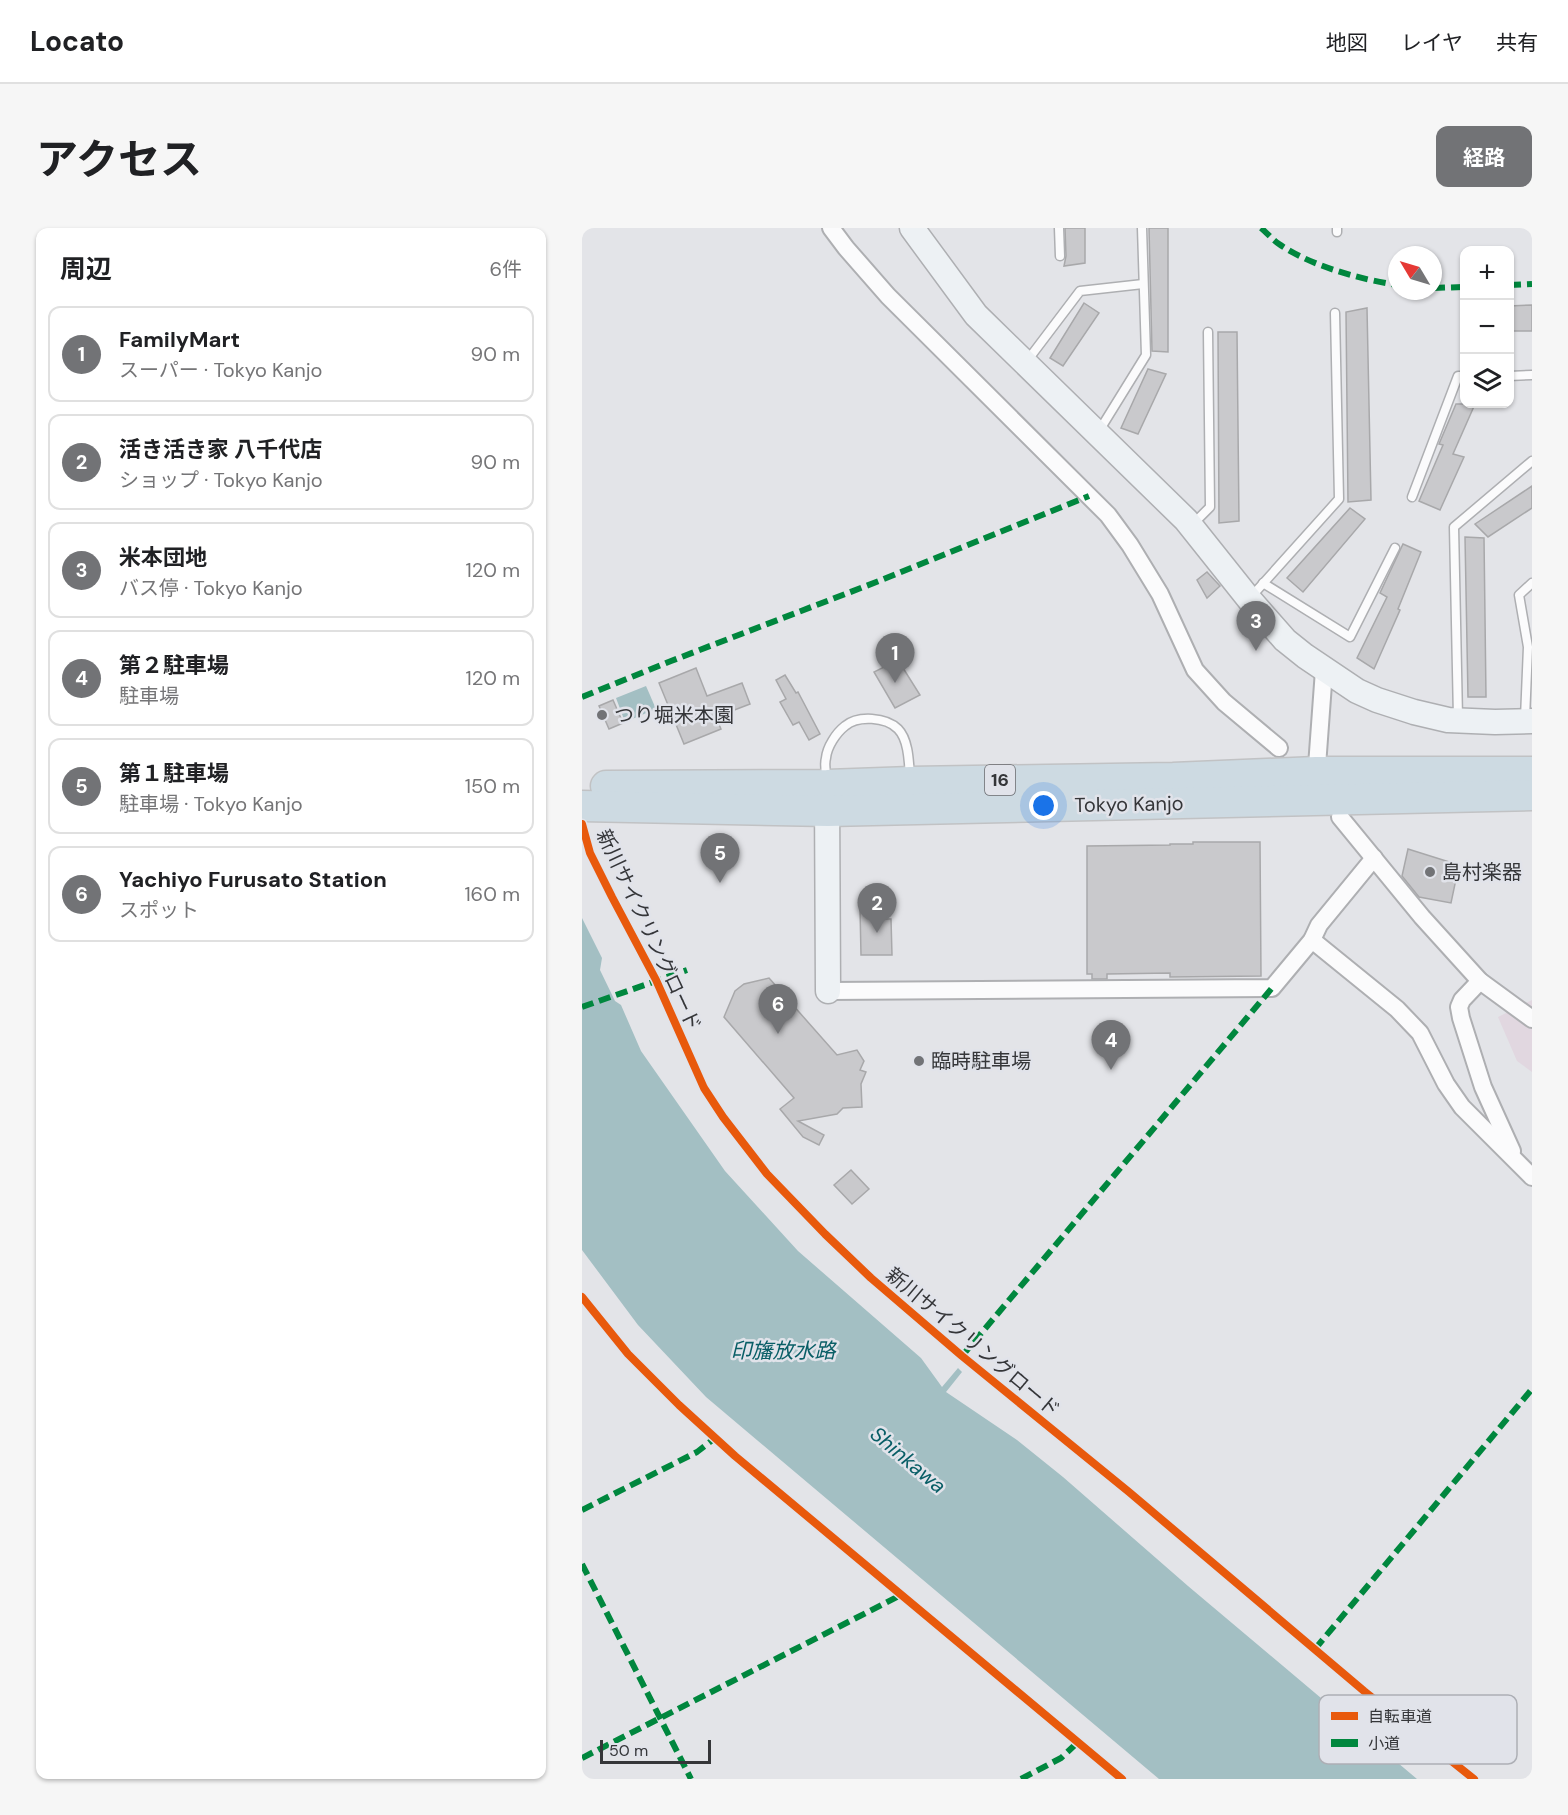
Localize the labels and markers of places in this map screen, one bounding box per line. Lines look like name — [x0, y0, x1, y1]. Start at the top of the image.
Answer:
pin: 3 — [1236, 602, 1276, 651]
pin: 1 — [876, 634, 914, 683]
place label: つり堀米本園 — [614, 702, 734, 728]
marker: つり堀米本園 — [595, 708, 609, 722]
pin: 5 — [700, 834, 740, 883]
place label: 島村楽器 — [1442, 859, 1522, 885]
marker: 島村楽器 — [1423, 865, 1437, 879]
pin: 2 — [858, 884, 896, 933]
pin: 6 — [758, 984, 798, 1034]
pin: 4 — [1092, 1020, 1130, 1070]
place label: 臨時駐車場 — [931, 1048, 1031, 1074]
marker: 臨時駐車場 — [912, 1054, 926, 1068]

